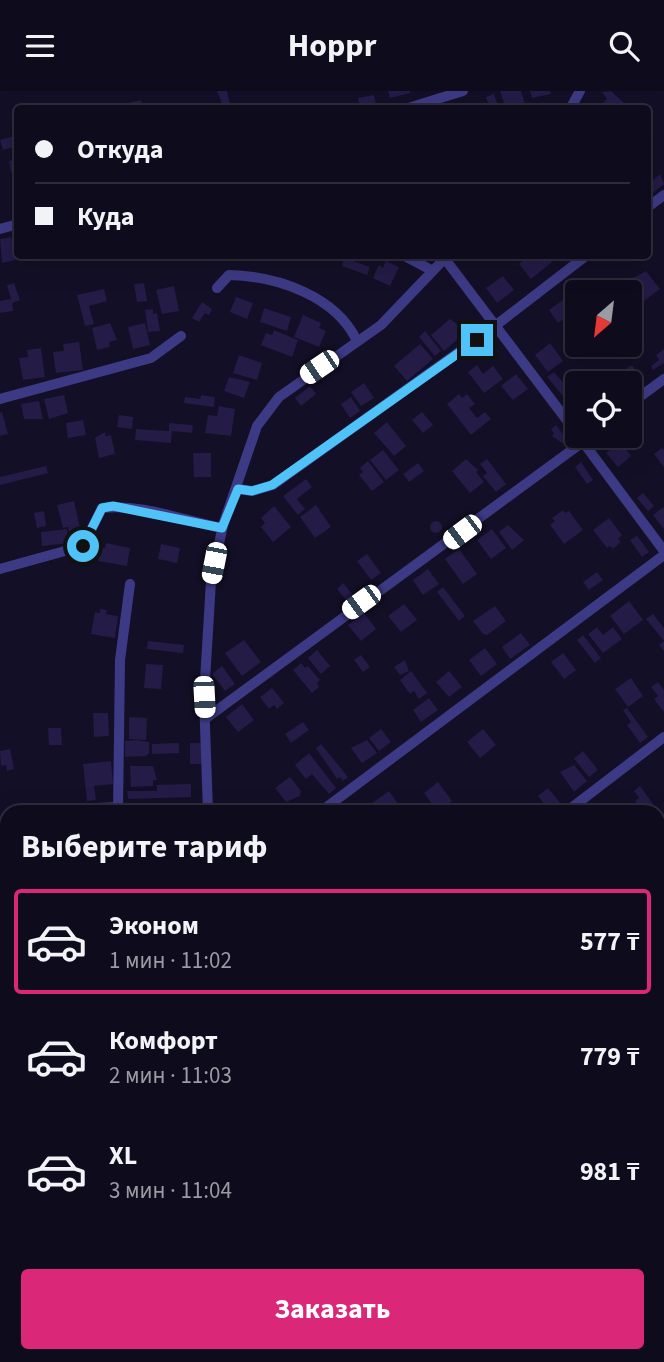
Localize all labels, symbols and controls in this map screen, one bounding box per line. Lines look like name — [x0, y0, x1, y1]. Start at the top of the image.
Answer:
text: Hoppr — [288, 23, 376, 69]
icon: menu — [21, 27, 59, 65]
icon: search — [605, 27, 643, 65]
text: Откуда — [77, 131, 164, 168]
text: Куда — [77, 198, 135, 235]
north arrow — [565, 280, 642, 357]
map controls — [565, 280, 642, 448]
route end — [461, 324, 493, 356]
car — [296, 347, 343, 387]
button: locate — [565, 371, 642, 448]
car — [439, 511, 486, 553]
route start — [67, 530, 99, 562]
car — [200, 540, 229, 586]
car — [338, 581, 385, 623]
car — [193, 675, 216, 719]
text: Выберите тариф — [21, 824, 268, 870]
text: Эконом — [109, 907, 199, 944]
icon: car — [25, 910, 88, 973]
text: 577 ₸ — [580, 923, 640, 960]
text: 1 мин · 11:02 — [109, 944, 232, 977]
text: Комфорт — [109, 1022, 218, 1059]
icon: car — [25, 1025, 88, 1088]
text: 779 ₸ — [580, 1038, 640, 1075]
text: 2 мин · 11:03 — [109, 1059, 232, 1092]
text: XL — [109, 1137, 137, 1174]
icon: car — [25, 1140, 88, 1203]
text: 981 ₸ — [580, 1153, 640, 1190]
text: 3 мин · 11:04 — [109, 1174, 232, 1207]
button: Заказать — [21, 1269, 644, 1349]

